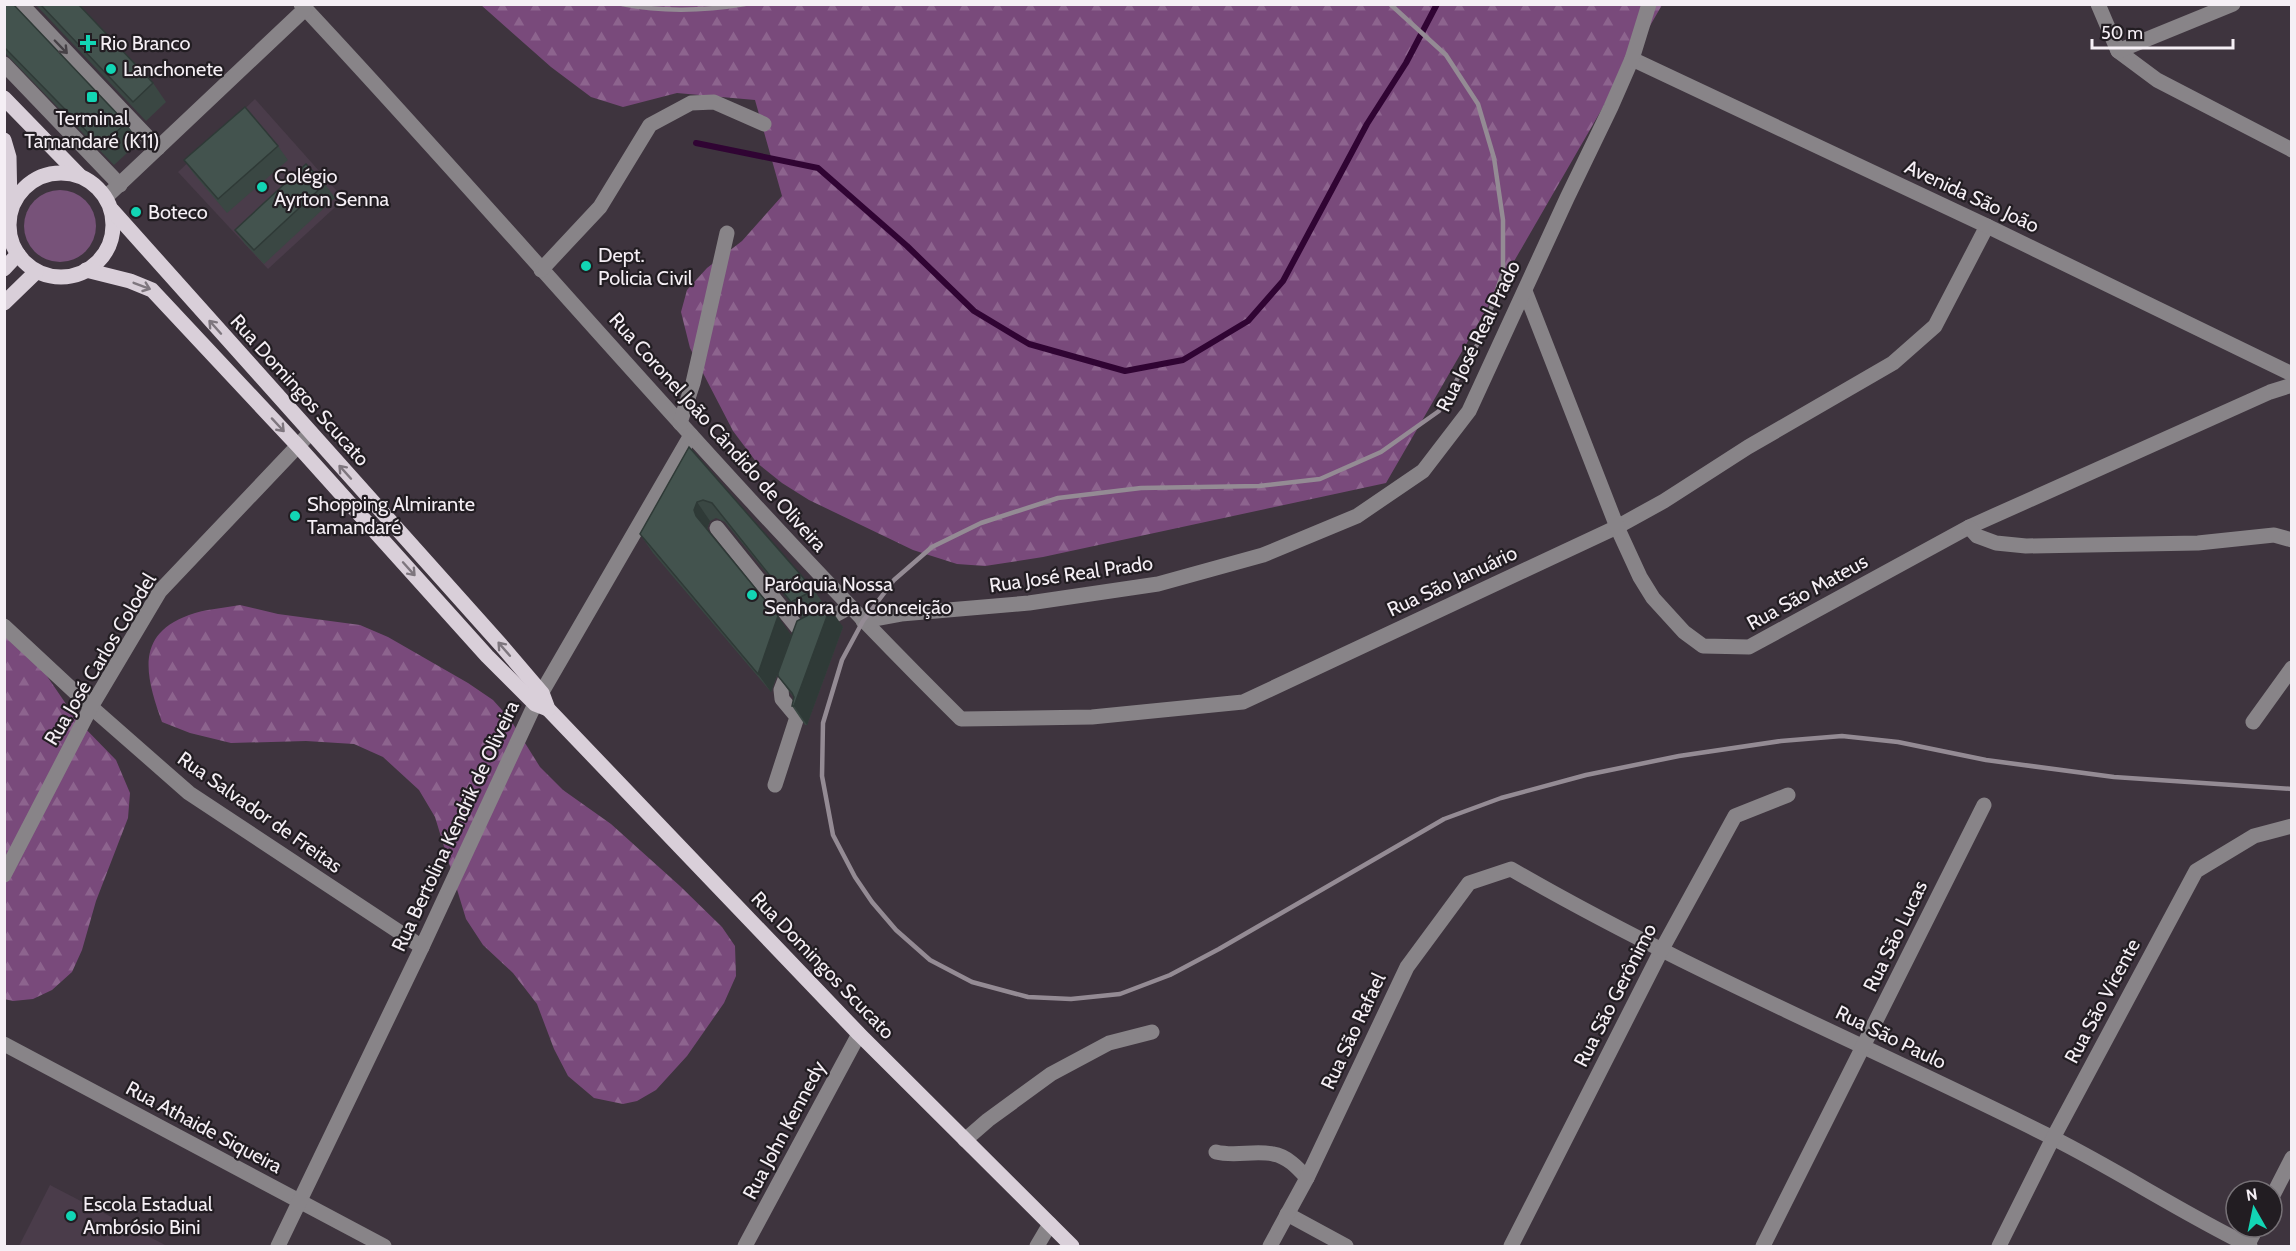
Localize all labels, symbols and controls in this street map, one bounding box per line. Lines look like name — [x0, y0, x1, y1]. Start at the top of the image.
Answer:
scale bar — [2092, 12, 2233, 50]
text: 50 m — [2101, 22, 2143, 44]
place label: Rio Branco — [100, 31, 190, 55]
marker: Rio Branco — [81, 36, 95, 50]
one-way arrow — [54, 39, 69, 54]
place label: Lanchonete — [123, 57, 223, 81]
marker: Lanchonete — [104, 62, 118, 76]
marker: Terminal Tamandaré (K11) — [85, 90, 99, 104]
place label: Terminal Tamandaré (K11) — [24, 106, 160, 153]
street label: Avenida São João — [1901, 154, 2043, 238]
place label: Colégio Ayrton Senna — [274, 164, 390, 211]
marker: Colégio Ayrton Senna — [255, 180, 269, 194]
place label: Boteco — [148, 200, 208, 224]
marker: Boteco — [129, 205, 143, 219]
place label: Dept. Policia Civil — [598, 243, 693, 290]
street label: Rua José Real Prado — [1431, 257, 1525, 415]
marker: Dept. Policia Civil — [579, 259, 593, 273]
one-way arrow — [133, 282, 151, 293]
street label: Rua Coronel João Cândido de Oliveira — [604, 308, 832, 557]
street label: Rua Domingos Scucato — [226, 309, 374, 471]
one-way arrow — [208, 320, 222, 335]
one-way arrow — [271, 417, 286, 432]
one-way arrow — [338, 465, 352, 480]
place label: Shopping Almirante Tamandaré — [307, 492, 475, 539]
marker: Shopping Almirante Tamandaré — [288, 509, 302, 523]
street label: Rua São Januário — [1383, 540, 1521, 622]
street label: Rua São Mateus — [1742, 549, 1872, 635]
street label: Rua José Real Prado — [988, 551, 1154, 597]
one-way arrow — [402, 562, 416, 577]
street label: Rua José Carlos Colodel — [39, 568, 161, 749]
place label: Paróquia Nossa Senhora da Conceição — [764, 572, 952, 619]
marker: Paróquia Nossa Senhora da Conceição — [745, 588, 759, 602]
one-way arrow — [497, 642, 511, 657]
street label: Rua Bertolina Kendrik de Oliveira — [386, 696, 524, 955]
street label: Rua Salvador de Freitas — [173, 746, 347, 878]
street label: Rua São Lucas — [1858, 877, 1932, 995]
street label: Rua Domingos Scucato — [746, 886, 900, 1044]
street label: Rua São Gerônimo — [1568, 919, 1662, 1071]
street label: Rua São Vicente — [2059, 935, 2145, 1067]
street label: Rua São Rafael — [1316, 969, 1391, 1093]
street label: Rua São Paulo — [1832, 1000, 1950, 1074]
street label: Rua John Kennedy — [737, 1057, 831, 1203]
street label: Rua Athaide Siqueira — [122, 1076, 286, 1178]
north arrow — [2224, 1179, 2284, 1239]
text: N — [2245, 1184, 2259, 1205]
place label: Escola Estadual Ambrósio Bini — [83, 1192, 213, 1239]
marker: Escola Estadual Ambrósio Bini — [64, 1209, 78, 1223]

